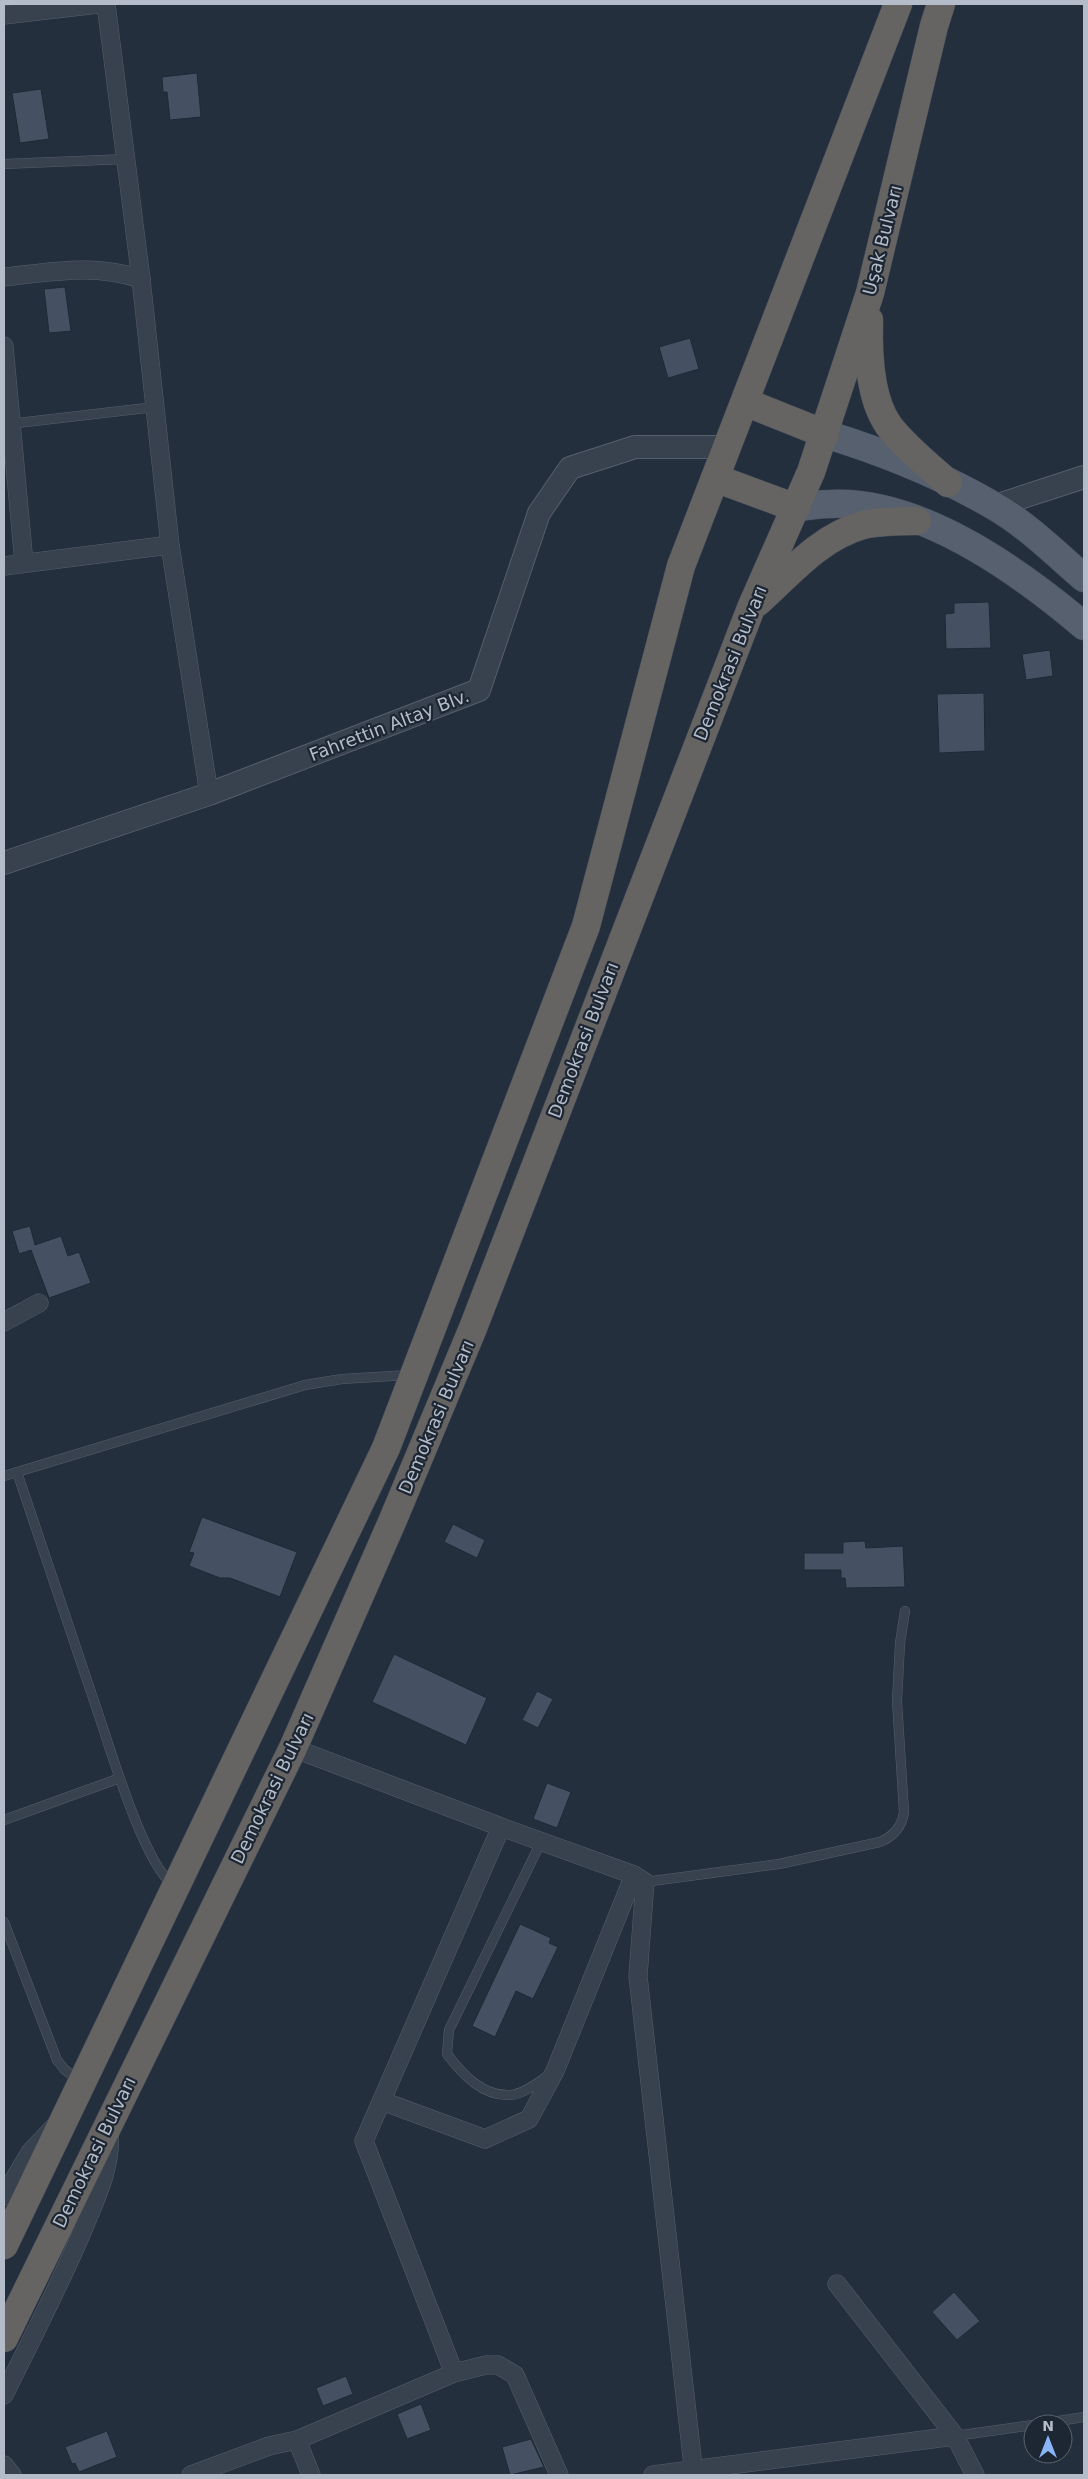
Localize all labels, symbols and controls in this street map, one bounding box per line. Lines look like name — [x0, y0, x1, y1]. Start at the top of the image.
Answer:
street label: Uşak Bulvarı — [858, 183, 906, 297]
street label: Demokrasi Bulvarı — [689, 582, 771, 744]
street label: Fahrettin Altay Blv. — [306, 685, 472, 765]
street label: Demokrasi Bulvarı — [544, 959, 622, 1121]
street label: Demokrasi Bulvarı — [394, 1337, 478, 1497]
street label: Demokrasi Bulvarı — [226, 1709, 318, 1867]
street label: Demokrasi Bulvarı — [48, 2073, 140, 2231]
north arrow — [1023, 2414, 1073, 2464]
text: N — [1042, 2418, 1054, 2434]

